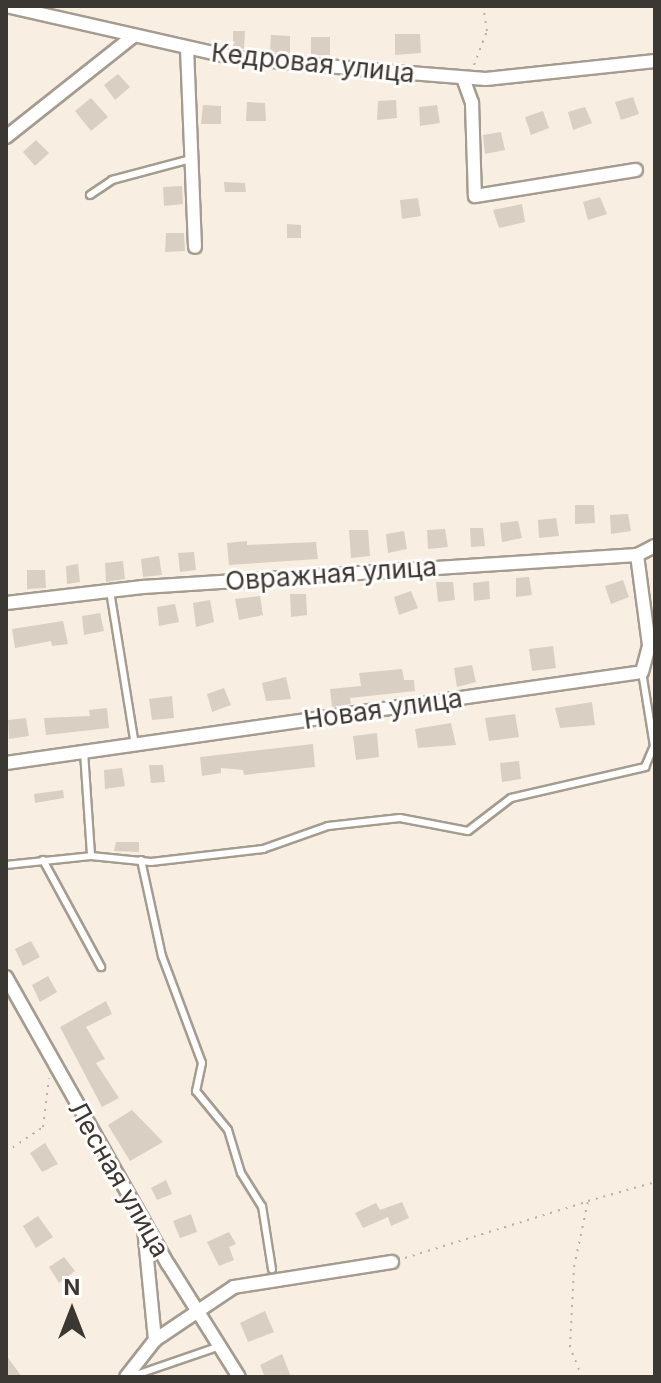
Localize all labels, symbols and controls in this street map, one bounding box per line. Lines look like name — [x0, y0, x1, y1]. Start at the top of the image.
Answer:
street label: Кедровая улица — [210, 37, 416, 89]
street label: Овражная улица — [224, 551, 438, 597]
street label: Новая улица — [302, 682, 464, 736]
street label: Лесная улица — [62, 1095, 176, 1263]
north arrow — [32, 1271, 112, 1351]
text: N — [64, 1274, 80, 1300]

